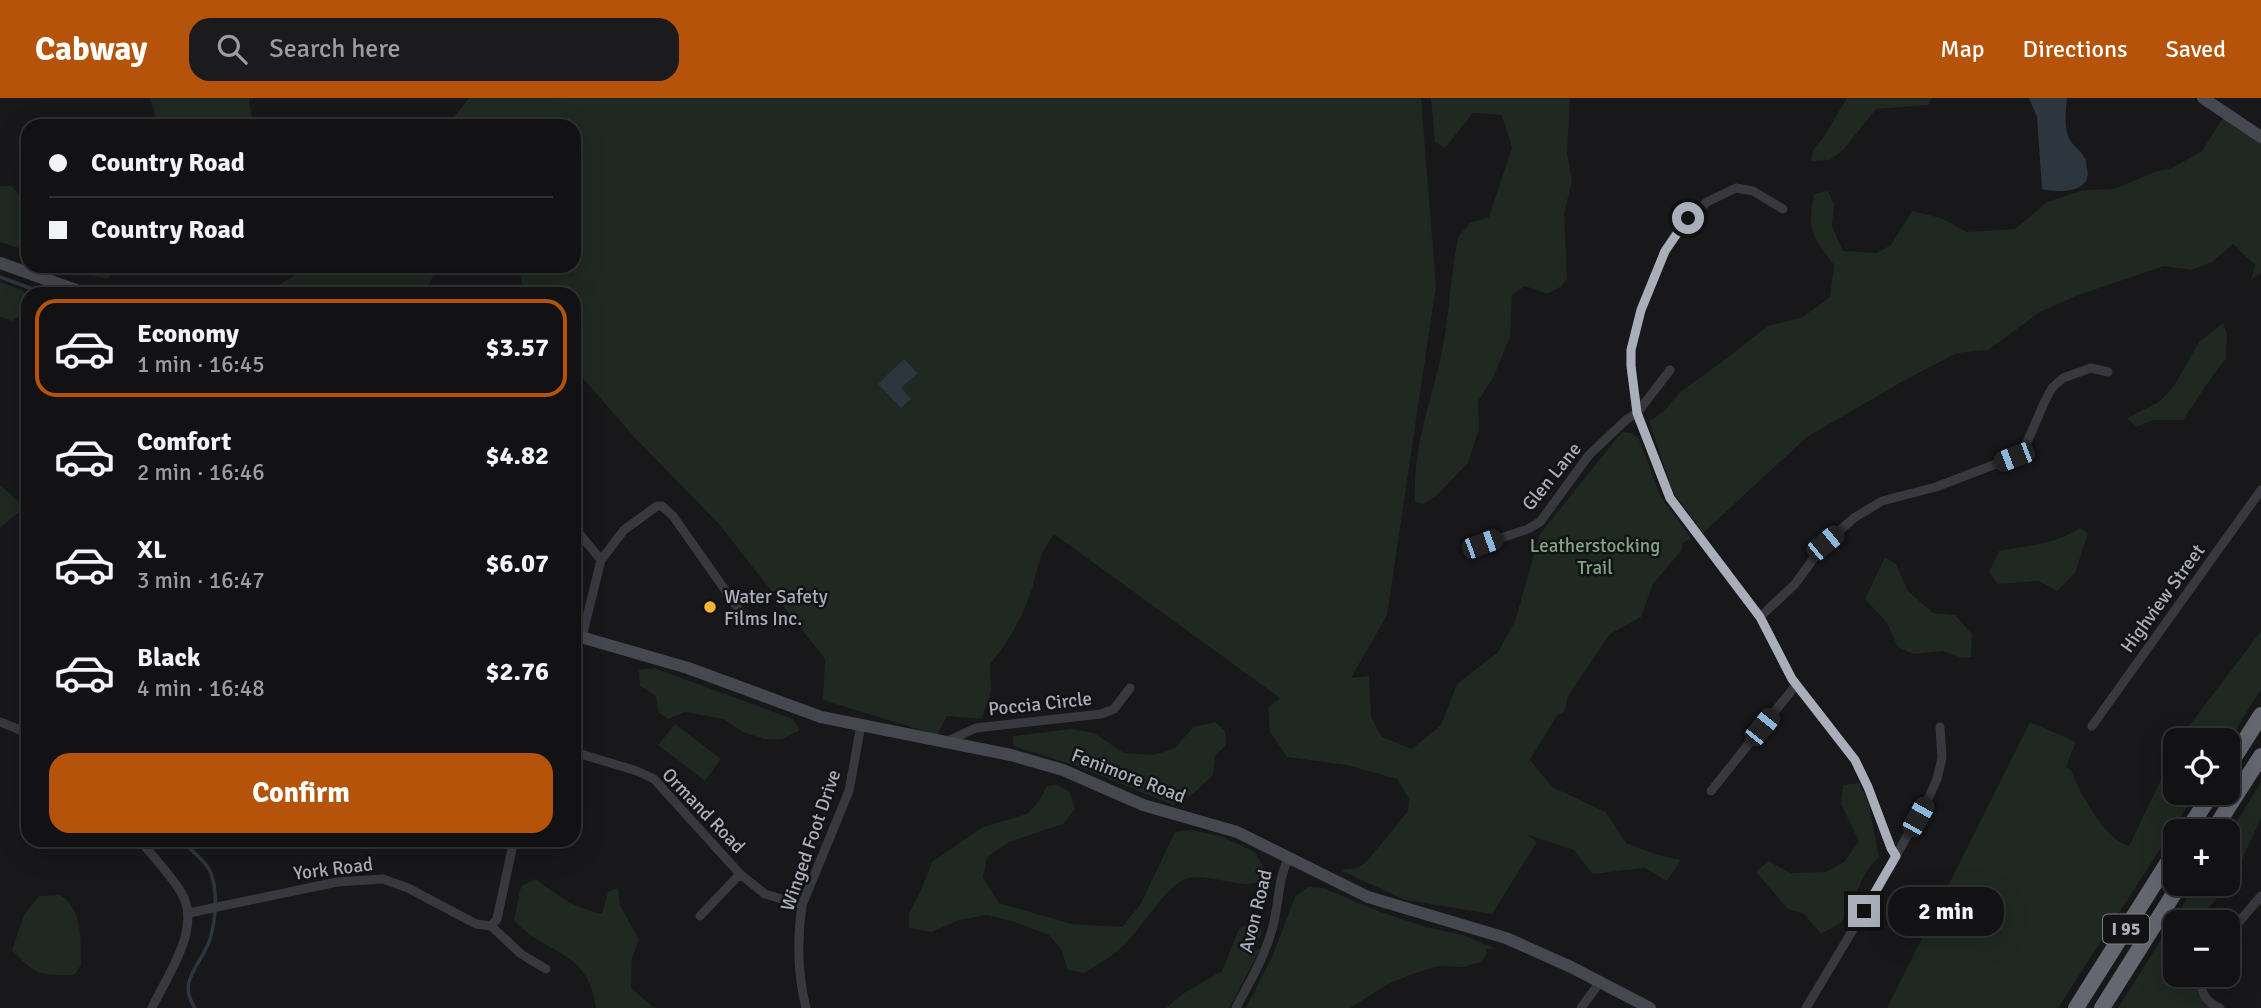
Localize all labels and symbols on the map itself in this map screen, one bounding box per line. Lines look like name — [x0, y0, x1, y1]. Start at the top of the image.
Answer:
route start — [1672, 202, 1704, 234]
street label: Glen Lane — [1517, 438, 1587, 516]
car — [1991, 440, 2038, 474]
car — [1803, 521, 1848, 565]
car — [1459, 527, 1506, 561]
park label: Leatherstocking Trail — [1530, 534, 1660, 580]
street label: Highview Street — [2115, 539, 2210, 658]
place label: Water Safety Films Inc. — [724, 585, 828, 631]
marker: Water Safety Films Inc. — [702, 599, 718, 615]
street label: Poccia Circle — [987, 687, 1093, 721]
car — [1741, 704, 1784, 750]
street label: Fenimore Road — [1068, 743, 1189, 809]
street label: Ormand Road — [657, 763, 750, 858]
street label: Winged Foot Drive — [776, 767, 846, 914]
car — [1899, 794, 1938, 840]
street label: York Road — [292, 852, 374, 886]
street label: Avon Road — [1234, 867, 1278, 955]
callout: 2 min — [1888, 886, 2004, 936]
route end — [1848, 895, 1880, 927]
road number: I 95 — [2103, 914, 2149, 944]

